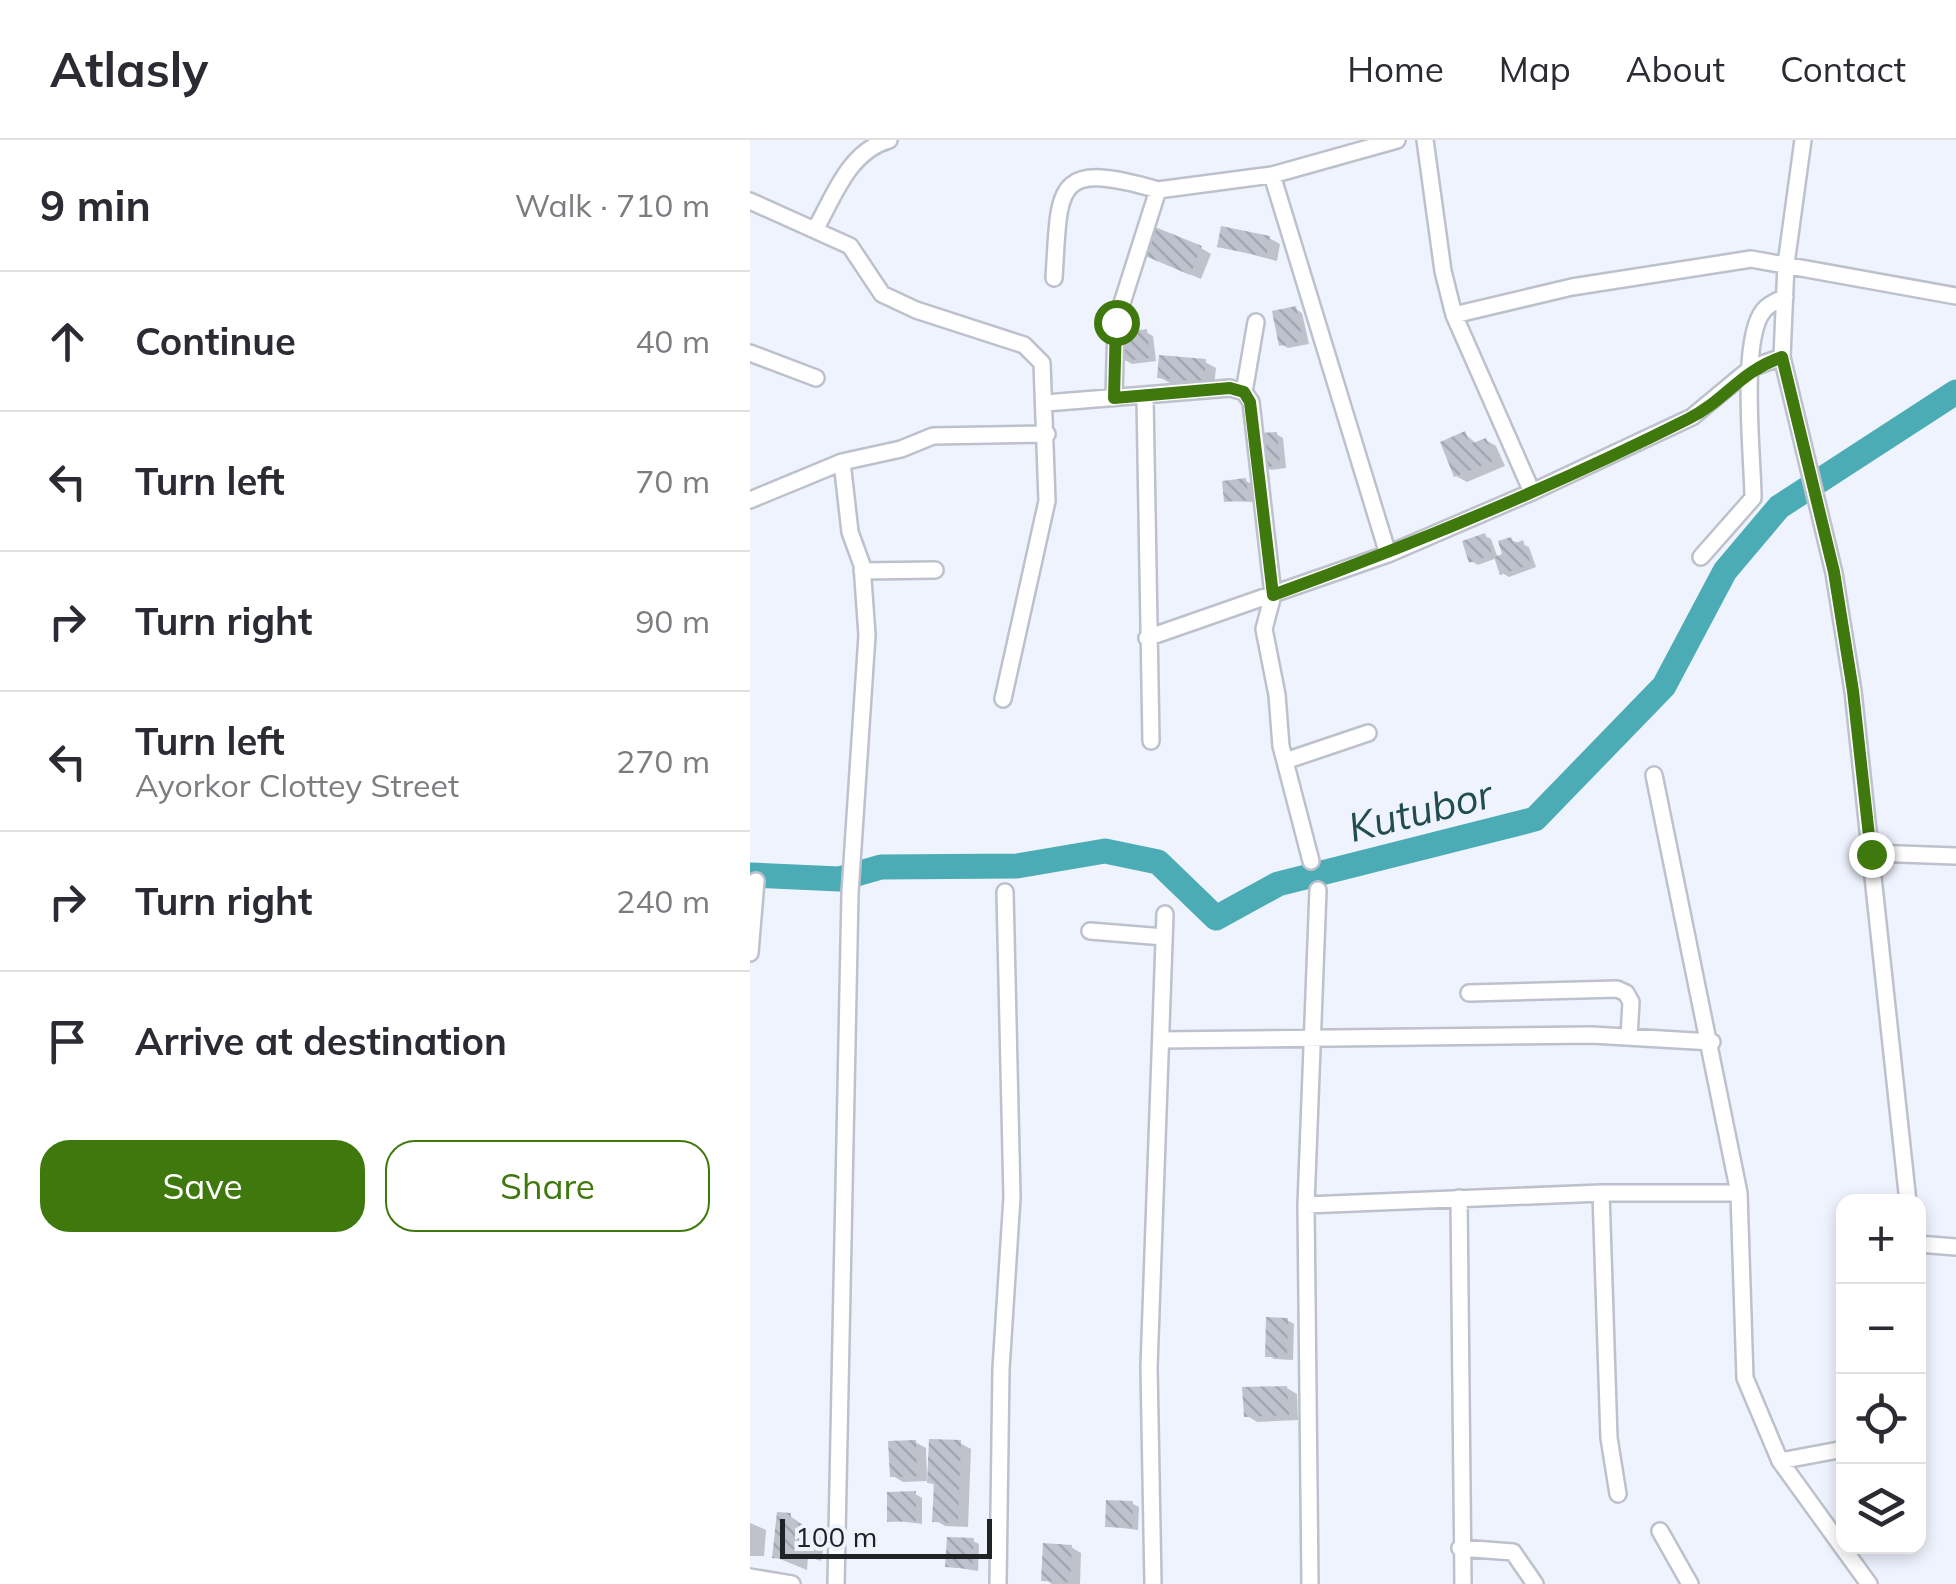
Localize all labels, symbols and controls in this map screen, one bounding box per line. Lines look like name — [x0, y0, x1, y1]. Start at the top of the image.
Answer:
text: Atlasly — [50, 39, 208, 99]
text: Home — [1347, 47, 1444, 91]
text: Map — [1499, 47, 1571, 91]
text: About — [1626, 47, 1725, 91]
text: Contact — [1780, 47, 1906, 91]
text: 9 min — [40, 179, 151, 232]
text: Walk · 710 m — [515, 185, 710, 225]
route start — [1094, 300, 1140, 346]
icon: ahead — [40, 314, 95, 369]
text: Continue — [135, 317, 296, 365]
text: 40 m — [635, 321, 710, 361]
icon: left — [40, 454, 95, 509]
text: Turn left — [135, 457, 285, 505]
text: 70 m — [635, 461, 710, 501]
icon: right — [40, 594, 95, 649]
text: Turn right — [135, 597, 312, 645]
text: 90 m — [635, 601, 710, 641]
text: Turn left — [135, 717, 285, 765]
icon: left — [40, 734, 95, 789]
text: 270 m — [616, 741, 710, 781]
text: Ayorkor Clottey Street — [135, 765, 459, 805]
water label: Kutubor — [1343, 768, 1499, 852]
route end — [1849, 832, 1895, 878]
icon: right — [40, 874, 95, 929]
text: Turn right — [135, 877, 312, 925]
text: 240 m — [616, 881, 710, 921]
icon: arrive — [40, 1014, 95, 1069]
text: Arrive at destination — [135, 1017, 507, 1065]
button: Save — [40, 1140, 365, 1232]
button: Share — [385, 1140, 710, 1232]
map controls — [1836, 1194, 1926, 1554]
button: + — [1836, 1194, 1926, 1284]
button: − — [1836, 1284, 1926, 1374]
button: locate — [1836, 1374, 1926, 1464]
button: layers — [1836, 1464, 1926, 1554]
scale bar — [780, 1514, 992, 1558]
text: 100 m — [795, 1519, 877, 1554]

